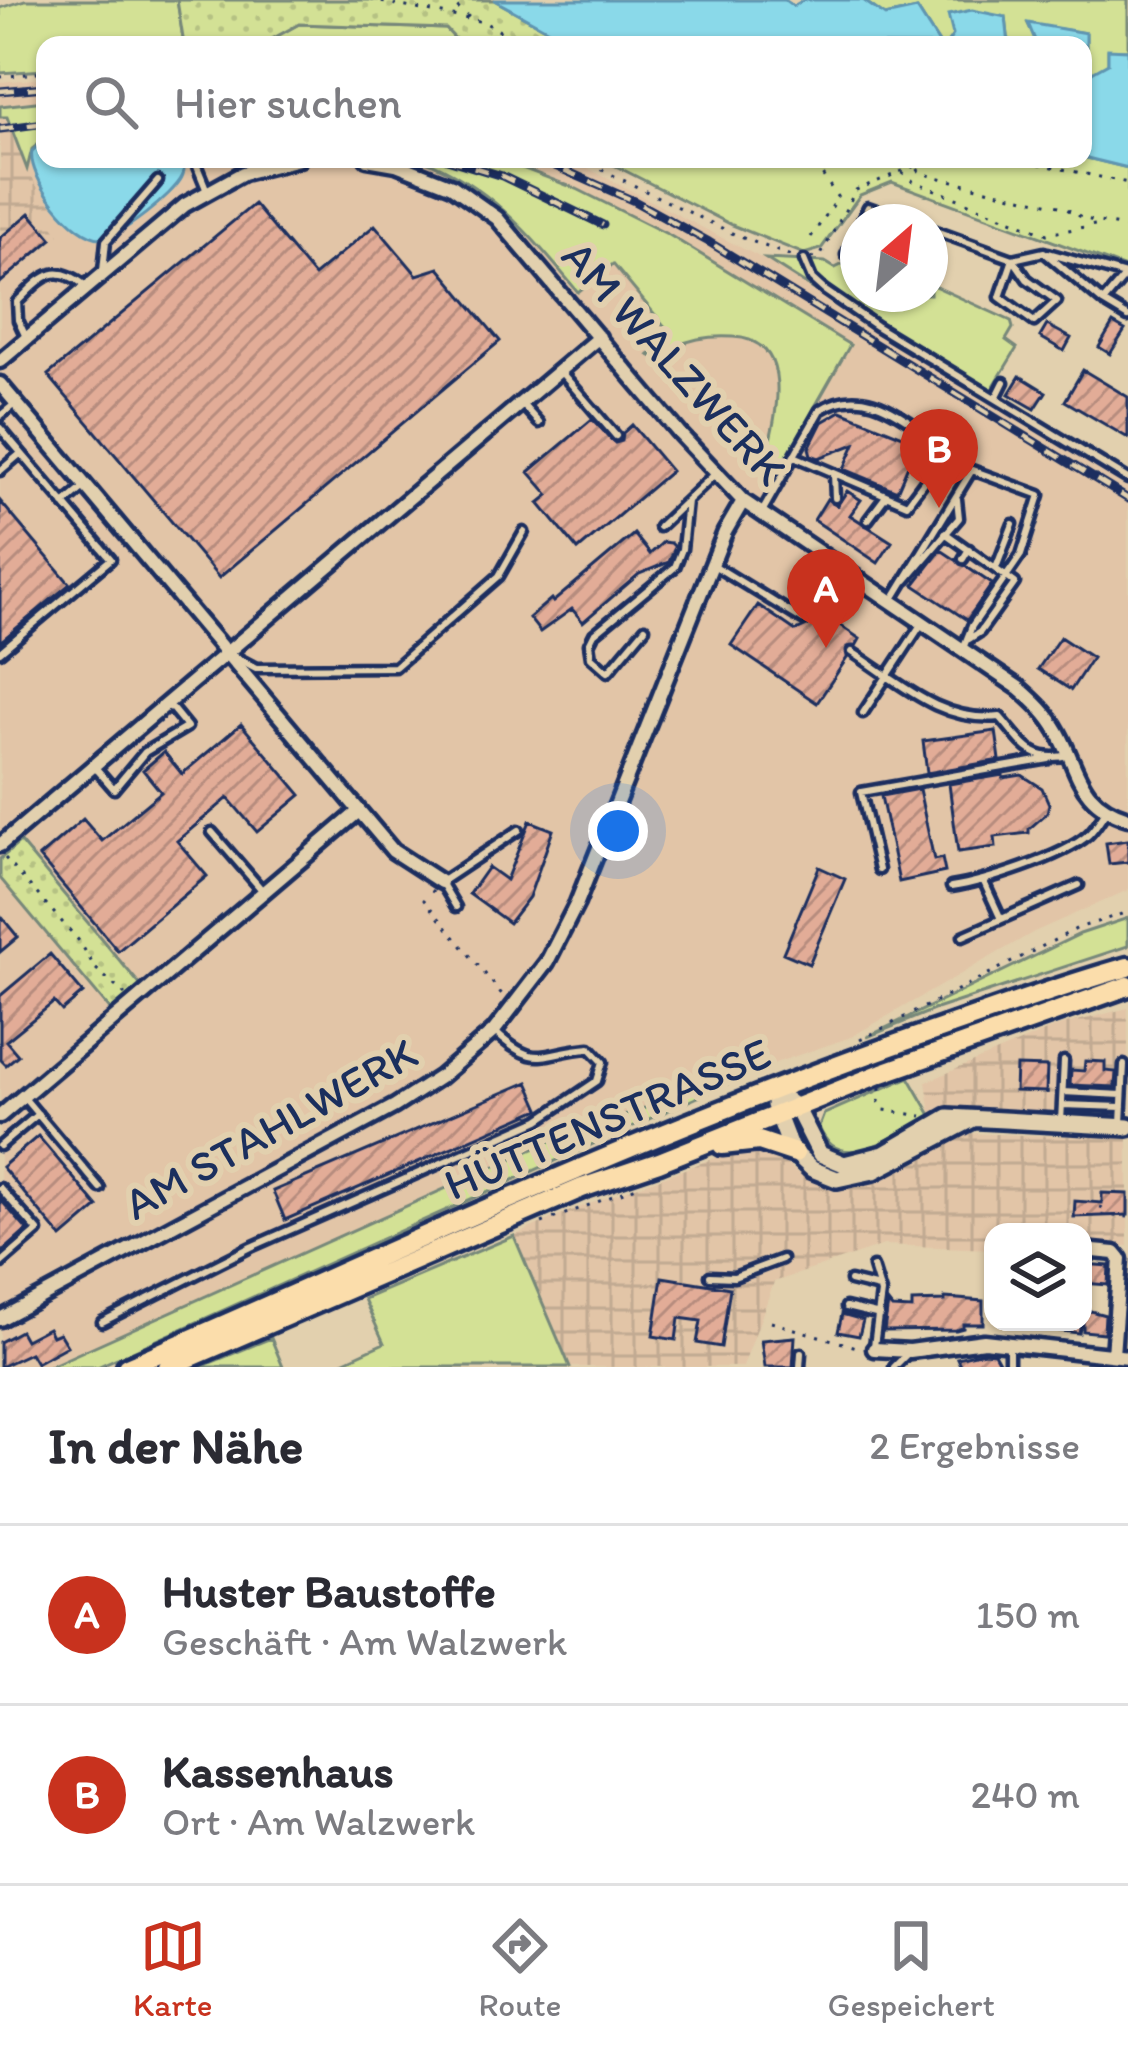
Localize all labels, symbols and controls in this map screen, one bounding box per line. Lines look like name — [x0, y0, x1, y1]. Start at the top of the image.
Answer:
search box — [36, 36, 1092, 168]
icon: search — [78, 69, 144, 135]
text: Hier suchen — [174, 75, 402, 129]
north arrow — [840, 204, 948, 312]
street label: AM WALZWERK — [551, 229, 799, 495]
pin: B — [900, 409, 978, 508]
pin: A — [787, 549, 865, 648]
your location — [588, 801, 648, 861]
street label: AM STAHLWERK — [114, 1025, 426, 1231]
street label: HÜTTENSTRASSE — [436, 1025, 778, 1211]
map controls — [984, 1223, 1092, 1331]
button: layers — [984, 1223, 1092, 1331]
text: In der Nähe — [48, 1415, 303, 1476]
text: 2 Ergebnisse — [869, 1422, 1080, 1469]
text: Huster Baustoffe — [162, 1564, 496, 1618]
text: A — [75, 1591, 99, 1638]
text: 150 m — [976, 1591, 1080, 1638]
text: Geschäft · Am Walzwerk — [162, 1618, 567, 1665]
text: Kassenhaus — [162, 1744, 394, 1798]
text: B — [74, 1771, 100, 1818]
text: 240 m — [970, 1771, 1080, 1818]
text: Ort · Am Walzwerk — [162, 1798, 475, 1845]
tab: Karte — [133, 1913, 212, 2024]
tab: Route — [479, 1913, 562, 2024]
tab: Gespeichert — [828, 1913, 995, 2024]

